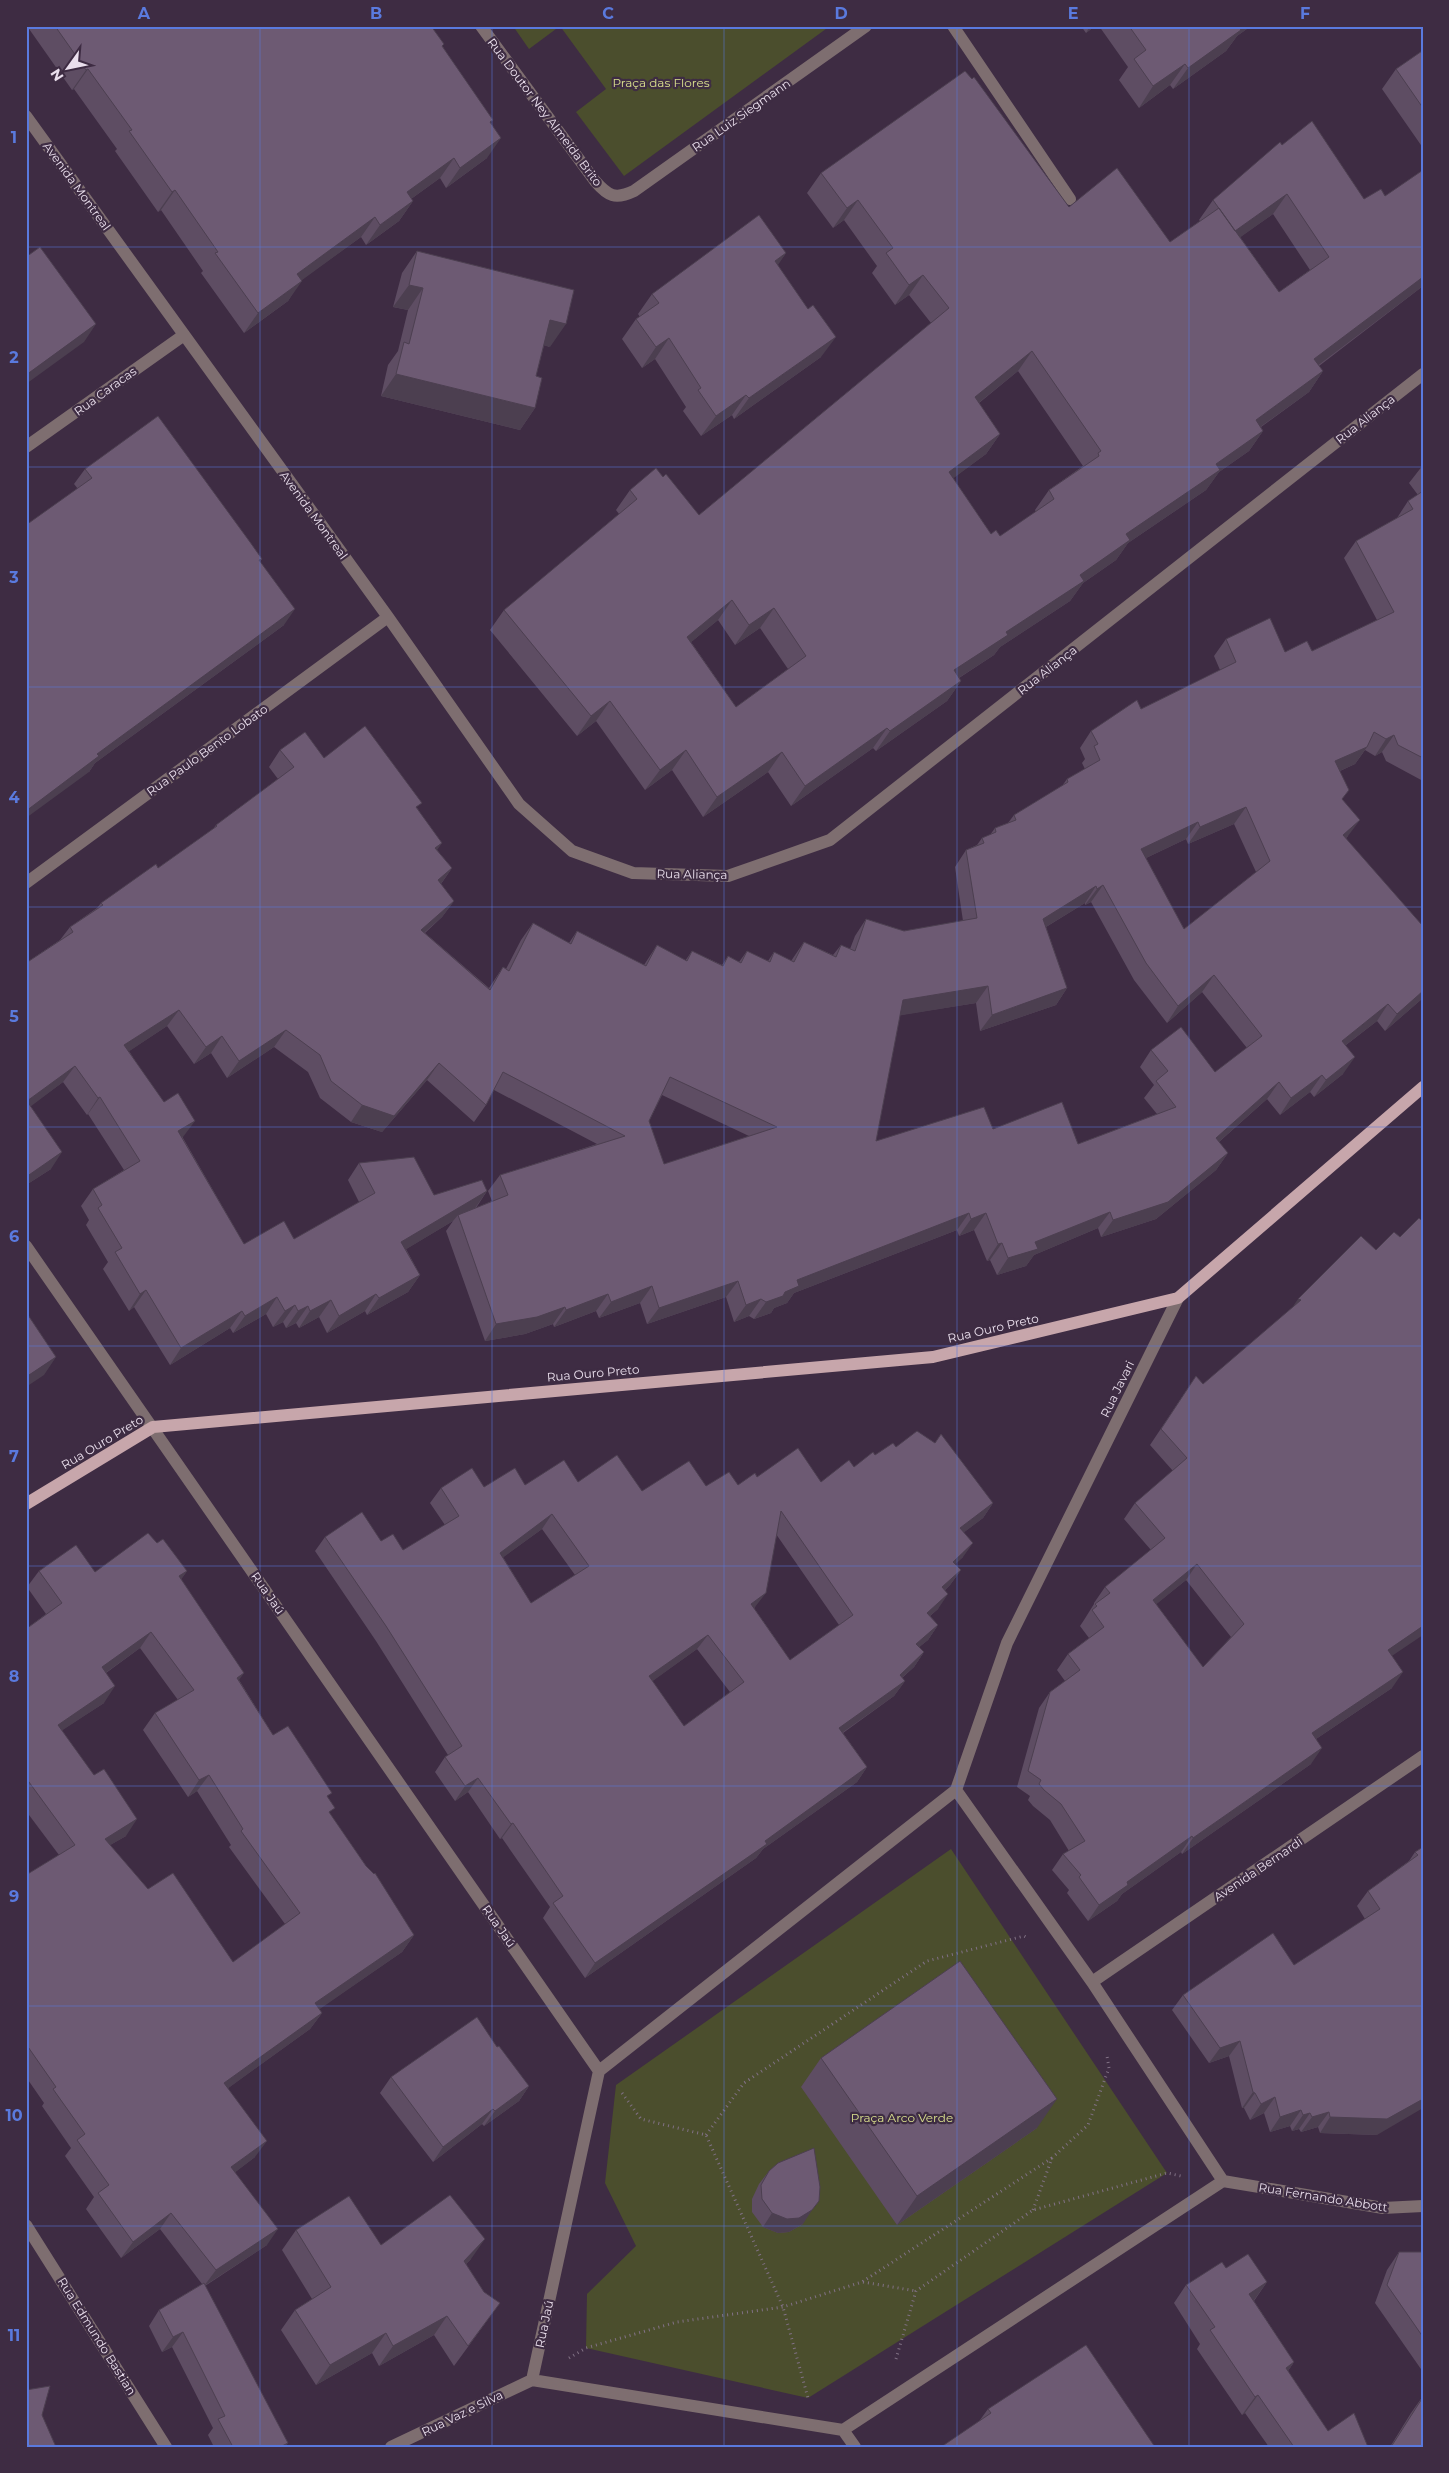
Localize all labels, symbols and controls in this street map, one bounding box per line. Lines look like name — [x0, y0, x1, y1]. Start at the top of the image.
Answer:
text: A — [137, 4, 151, 23]
text: B — [370, 4, 382, 23]
text: C — [602, 4, 614, 23]
text: D — [834, 4, 848, 23]
text: E — [1068, 4, 1078, 23]
text: F — [1300, 4, 1310, 23]
street label: Rua Doutor Ney Almeida Brito — [484, 35, 606, 189]
north arrow — [42, 42, 92, 92]
text: N — [46, 65, 68, 85]
park label: Praça das Flores — [612, 75, 710, 90]
street label: Rua Luiz Siegmann — [689, 75, 793, 155]
text: 1 — [11, 128, 17, 147]
street label: Avenida Montreal — [40, 139, 114, 233]
text: 2 — [9, 348, 19, 367]
street label: Rua Caracas — [71, 363, 139, 419]
street label: Rua Aliança — [1332, 391, 1398, 447]
street label: Avenida Montreal — [277, 468, 351, 562]
text: 3 — [8, 568, 19, 587]
street label: Rua Aliança — [1014, 642, 1080, 698]
street label: Rua Paulo Bento Lobato — [144, 701, 270, 799]
text: 4 — [8, 788, 20, 807]
street label: Rua Aliança — [656, 866, 728, 882]
text: 5 — [9, 1007, 19, 1026]
text: 6 — [9, 1227, 19, 1246]
street label: Rua Ouro Preto — [946, 1310, 1040, 1346]
street label: Rua Javari — [1097, 1358, 1137, 1420]
street label: Rua Ouro Preto — [546, 1361, 640, 1385]
street label: Rua Ouro Preto — [58, 1412, 146, 1472]
text: 7 — [9, 1447, 19, 1466]
street label: Rua Jaú — [248, 1569, 288, 1617]
text: 8 — [9, 1667, 19, 1686]
street label: Avenida Bernardi — [1211, 1834, 1305, 1904]
text: 9 — [9, 1887, 19, 1906]
street label: Rua Jaú — [479, 1902, 519, 1950]
text: 10 — [5, 2106, 23, 2125]
park label: Praça Arco Verde — [851, 2110, 953, 2125]
street label: Rua Fernando Abbott — [1257, 2179, 1389, 2215]
street label: Rua Edmundo Bastian — [55, 2274, 139, 2398]
street label: Rua Jaú — [532, 2299, 556, 2349]
text: 11 — [8, 2326, 20, 2345]
street label: Rua Vaz e Silva — [419, 2387, 505, 2439]

